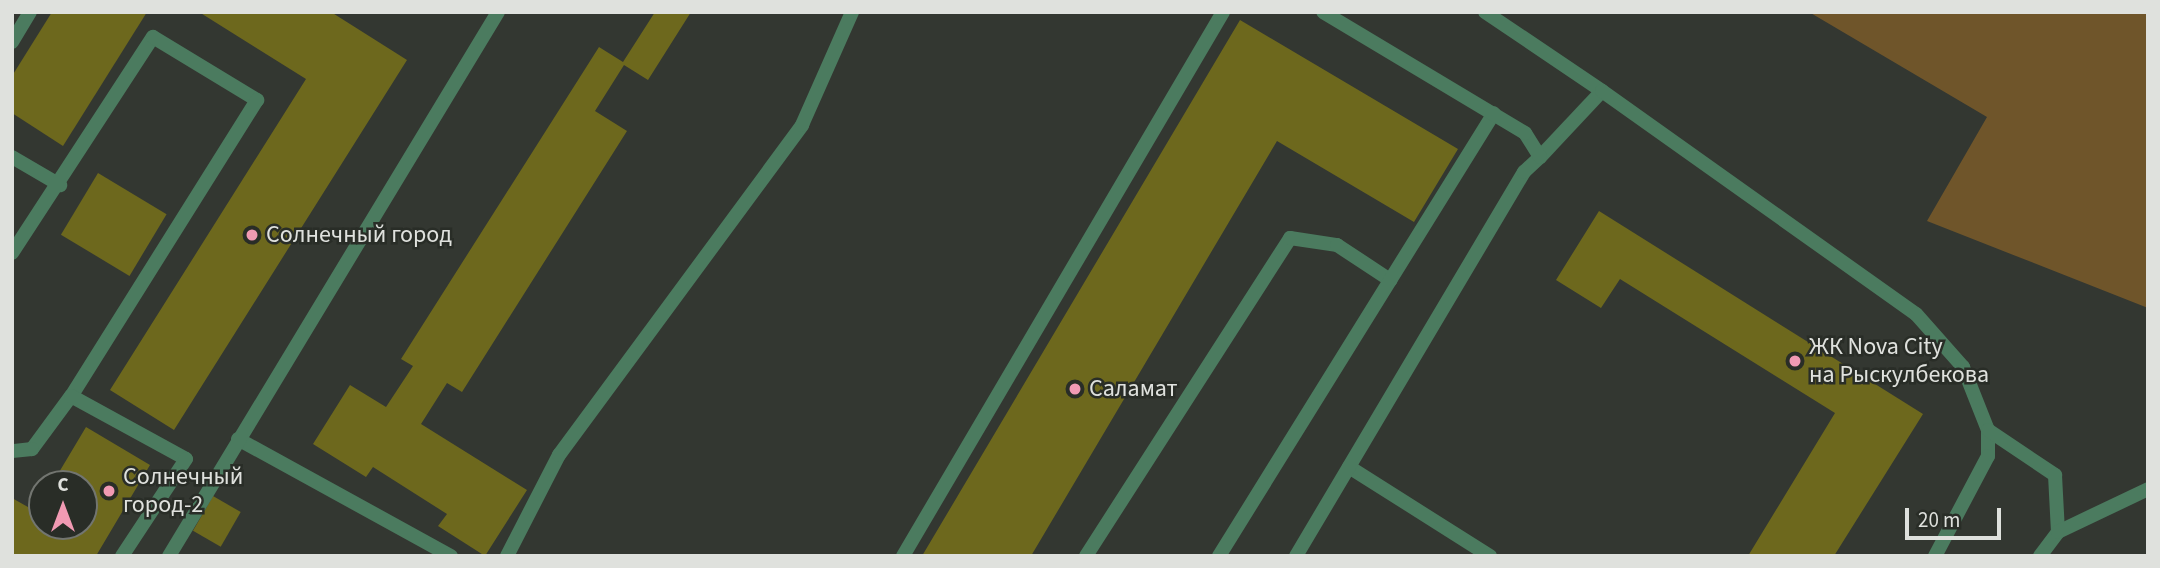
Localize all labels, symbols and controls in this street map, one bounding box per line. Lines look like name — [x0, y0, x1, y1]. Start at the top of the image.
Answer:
place label: Солнечный город — [266, 221, 452, 249]
marker: Солнечный город — [244, 227, 260, 243]
place label: ЖК Nova City на Рыскулбекова — [1809, 333, 1989, 389]
marker: ЖК Nova City на Рыскулбекова — [1787, 353, 1803, 369]
place label: Саламат — [1089, 375, 1178, 403]
marker: Саламат — [1067, 381, 1083, 397]
place label: Солнечный город-2 — [123, 463, 243, 519]
north arrow — [28, 470, 98, 540]
text: С — [57, 472, 69, 499]
marker: Солнечный город-2 — [101, 483, 117, 499]
scale bar — [1908, 494, 2004, 538]
text: 20 m — [1918, 505, 1960, 535]

